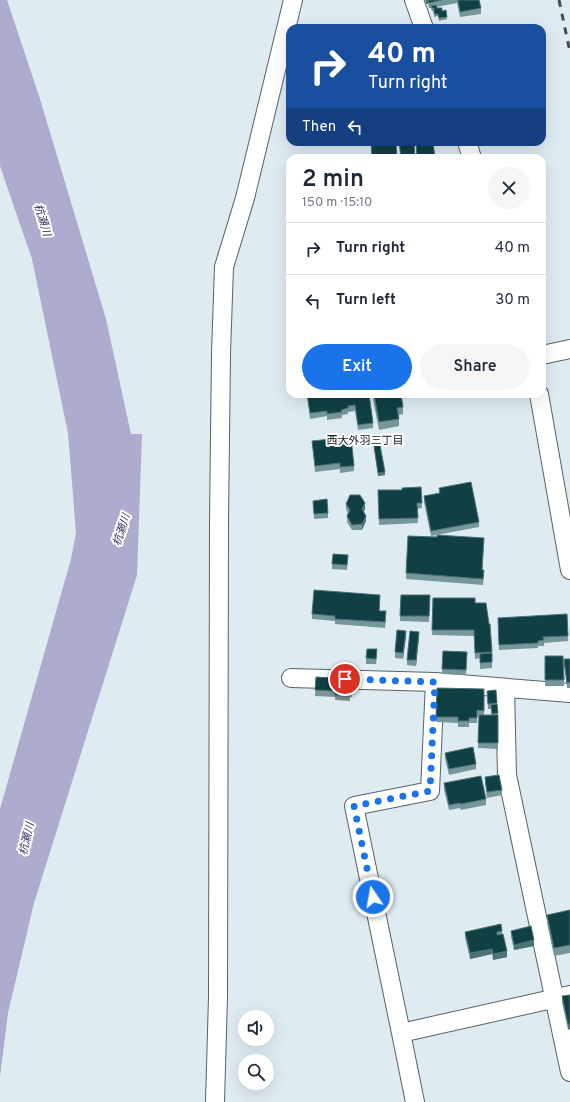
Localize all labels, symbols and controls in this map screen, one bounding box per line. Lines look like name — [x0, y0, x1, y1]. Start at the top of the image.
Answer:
text: 40 m — [368, 37, 436, 73]
icon: right — [302, 40, 354, 92]
text: Turn right — [368, 72, 448, 95]
icon: left — [344, 116, 366, 138]
text: Then — [302, 118, 336, 137]
text: 2 min — [302, 165, 364, 195]
button: close — [488, 167, 530, 209]
text: 150 m · 15:10 — [302, 195, 372, 211]
water label: 杭瀬川 — [30, 202, 54, 239]
icon: right — [302, 238, 324, 260]
text: Turn right — [336, 239, 405, 258]
text: 40 m — [495, 239, 530, 258]
icon: left — [302, 290, 324, 312]
text: Turn left — [336, 291, 396, 310]
text: 30 m — [495, 291, 530, 310]
button: Exit — [302, 344, 412, 390]
button: Share — [420, 344, 530, 390]
district label: 西大外羽三丁目 — [327, 434, 404, 448]
water label: 杭瀬川 — [110, 511, 134, 548]
pin — [328, 662, 362, 696]
icon: arrive — [334, 668, 356, 690]
water label: 杭瀬川 — [16, 820, 38, 857]
position arrow — [352, 876, 394, 918]
map controls — [238, 1010, 274, 1090]
button: sound — [238, 1010, 274, 1046]
button: search — [238, 1054, 274, 1090]

